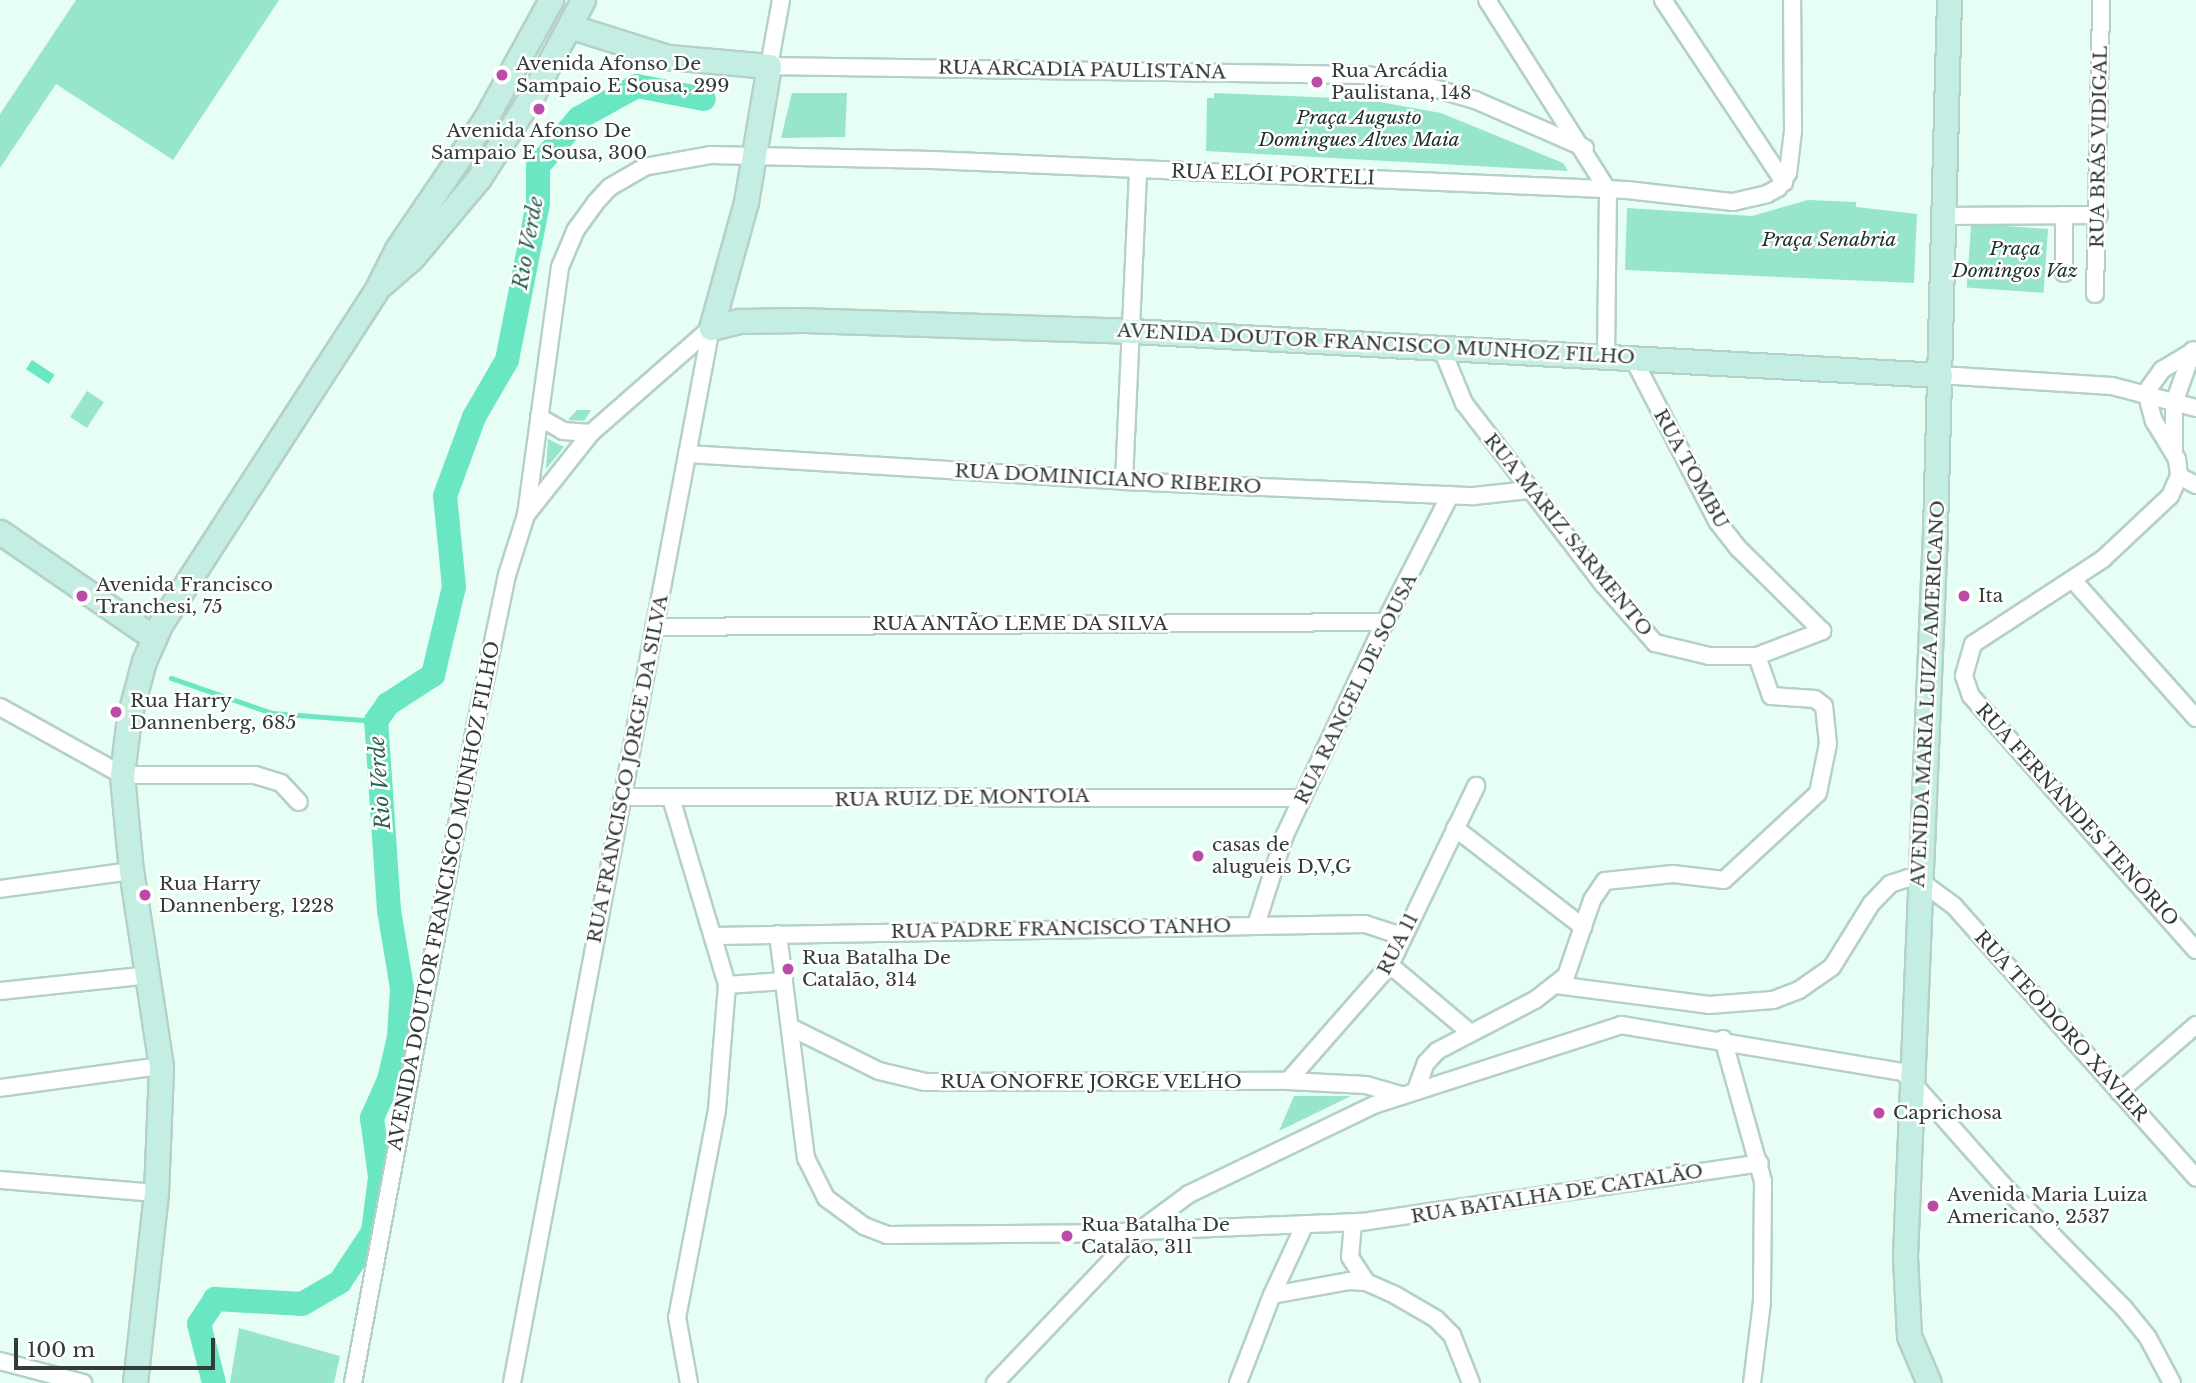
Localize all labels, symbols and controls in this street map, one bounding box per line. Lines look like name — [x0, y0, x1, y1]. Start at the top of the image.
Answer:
street label: RUA BRÁS VIDIGAL — [2086, 45, 2112, 249]
place label: Avenida Afonso De Sampaio E Sousa, 299 — [516, 53, 730, 97]
street label: RUA ARCADIA PAULISTANA — [937, 56, 1227, 84]
place label: Rua Arcádia Paulistana, 148 — [1331, 60, 1471, 104]
marker: Avenida Afonso De Sampaio E Sousa, 299 — [494, 67, 510, 83]
marker: Rua Arcádia Paulistana, 148 — [1309, 74, 1325, 90]
marker: Avenida Afonso De Sampaio E Sousa, 300 — [531, 101, 547, 117]
park label: Praça Augusto Domingues Alves Maia — [1258, 107, 1460, 151]
place label: Avenida Afonso De Sampaio E Sousa, 300 — [431, 120, 647, 164]
street label: RUA ELÓI PORTELI — [1170, 160, 1376, 190]
water label: Rio Verde — [507, 195, 549, 291]
park label: Praça Senabria — [1761, 229, 1897, 251]
park label: Praça Domingos Vaz — [1952, 238, 2078, 282]
street label: AVENIDA DOUTOR FRANCISCO MUNHOZ FILHO — [1116, 319, 1636, 369]
street label: RUA TOMBU — [1648, 405, 1734, 533]
street label: RUA MARIZ SARMENTO — [1479, 429, 1657, 641]
street label: RUA DOMINICIANO RIBEIRO — [954, 460, 1262, 498]
street label: AVENIDA MARIA LUIZA AMERICANO — [1906, 498, 1950, 890]
street label: RUA RANGEL DE SOUSA — [1290, 569, 1422, 809]
place label: Avenida Francisco Tranchesi, 75 — [96, 574, 273, 618]
place label: Ita — [1978, 585, 2003, 607]
marker: Avenida Francisco Tranchesi, 75 — [74, 588, 90, 604]
marker: Ita — [1956, 588, 1972, 604]
street label: RUA FRANCISCO JORGE DA SILVA — [583, 592, 673, 946]
street label: RUA ANTÃO LEME DA SILVA — [871, 613, 1169, 635]
street label: AVENIDA DOUTOR FRANCISCO MUNHOZ FILHO — [383, 639, 505, 1153]
place label: Rua Harry Dannenberg, 685 — [130, 690, 296, 734]
street label: RUA FERNANDES TENÓRIO — [1971, 699, 2183, 931]
marker: Rua Harry Dannenberg, 685 — [108, 704, 124, 720]
water label: Rio Verde — [364, 735, 396, 831]
street label: RUA RUIZ DE MONTOIA — [834, 784, 1090, 812]
place label: casas de alugueis D,V,G — [1212, 834, 1352, 878]
marker: casas de alugueis D,V,G — [1190, 848, 1206, 864]
place label: Rua Harry Dannenberg, 1228 — [159, 873, 334, 917]
marker: Rua Harry Dannenberg, 1228 — [137, 887, 153, 903]
street label: RUA 11 — [1373, 909, 1423, 979]
street label: RUA PADRE FRANCISCO TANHO — [890, 915, 1232, 943]
street label: RUA TEODORO XAVIER — [1969, 926, 2153, 1126]
place label: Rua Batalha De Catalão, 314 — [802, 947, 951, 991]
marker: Rua Batalha De Catalão, 314 — [780, 961, 796, 977]
street label: RUA ONOFRE JORGE VELHO — [940, 1071, 1242, 1093]
place label: Caprichosa — [1893, 1102, 2002, 1124]
marker: Caprichosa — [1871, 1105, 1887, 1121]
street label: RUA BATALHA DE CATALÃO — [1409, 1160, 1705, 1228]
place label: Avenida Maria Luiza Americano, 2537 — [1947, 1184, 2148, 1228]
marker: Avenida Maria Luiza Americano, 2537 — [1925, 1198, 1941, 1214]
place label: Rua Batalha De Catalão, 311 — [1081, 1214, 1230, 1258]
marker: Rua Batalha De Catalão, 311 — [1059, 1228, 1075, 1244]
scale bar — [18, 1324, 219, 1368]
text: 100 m — [27, 1337, 95, 1363]

